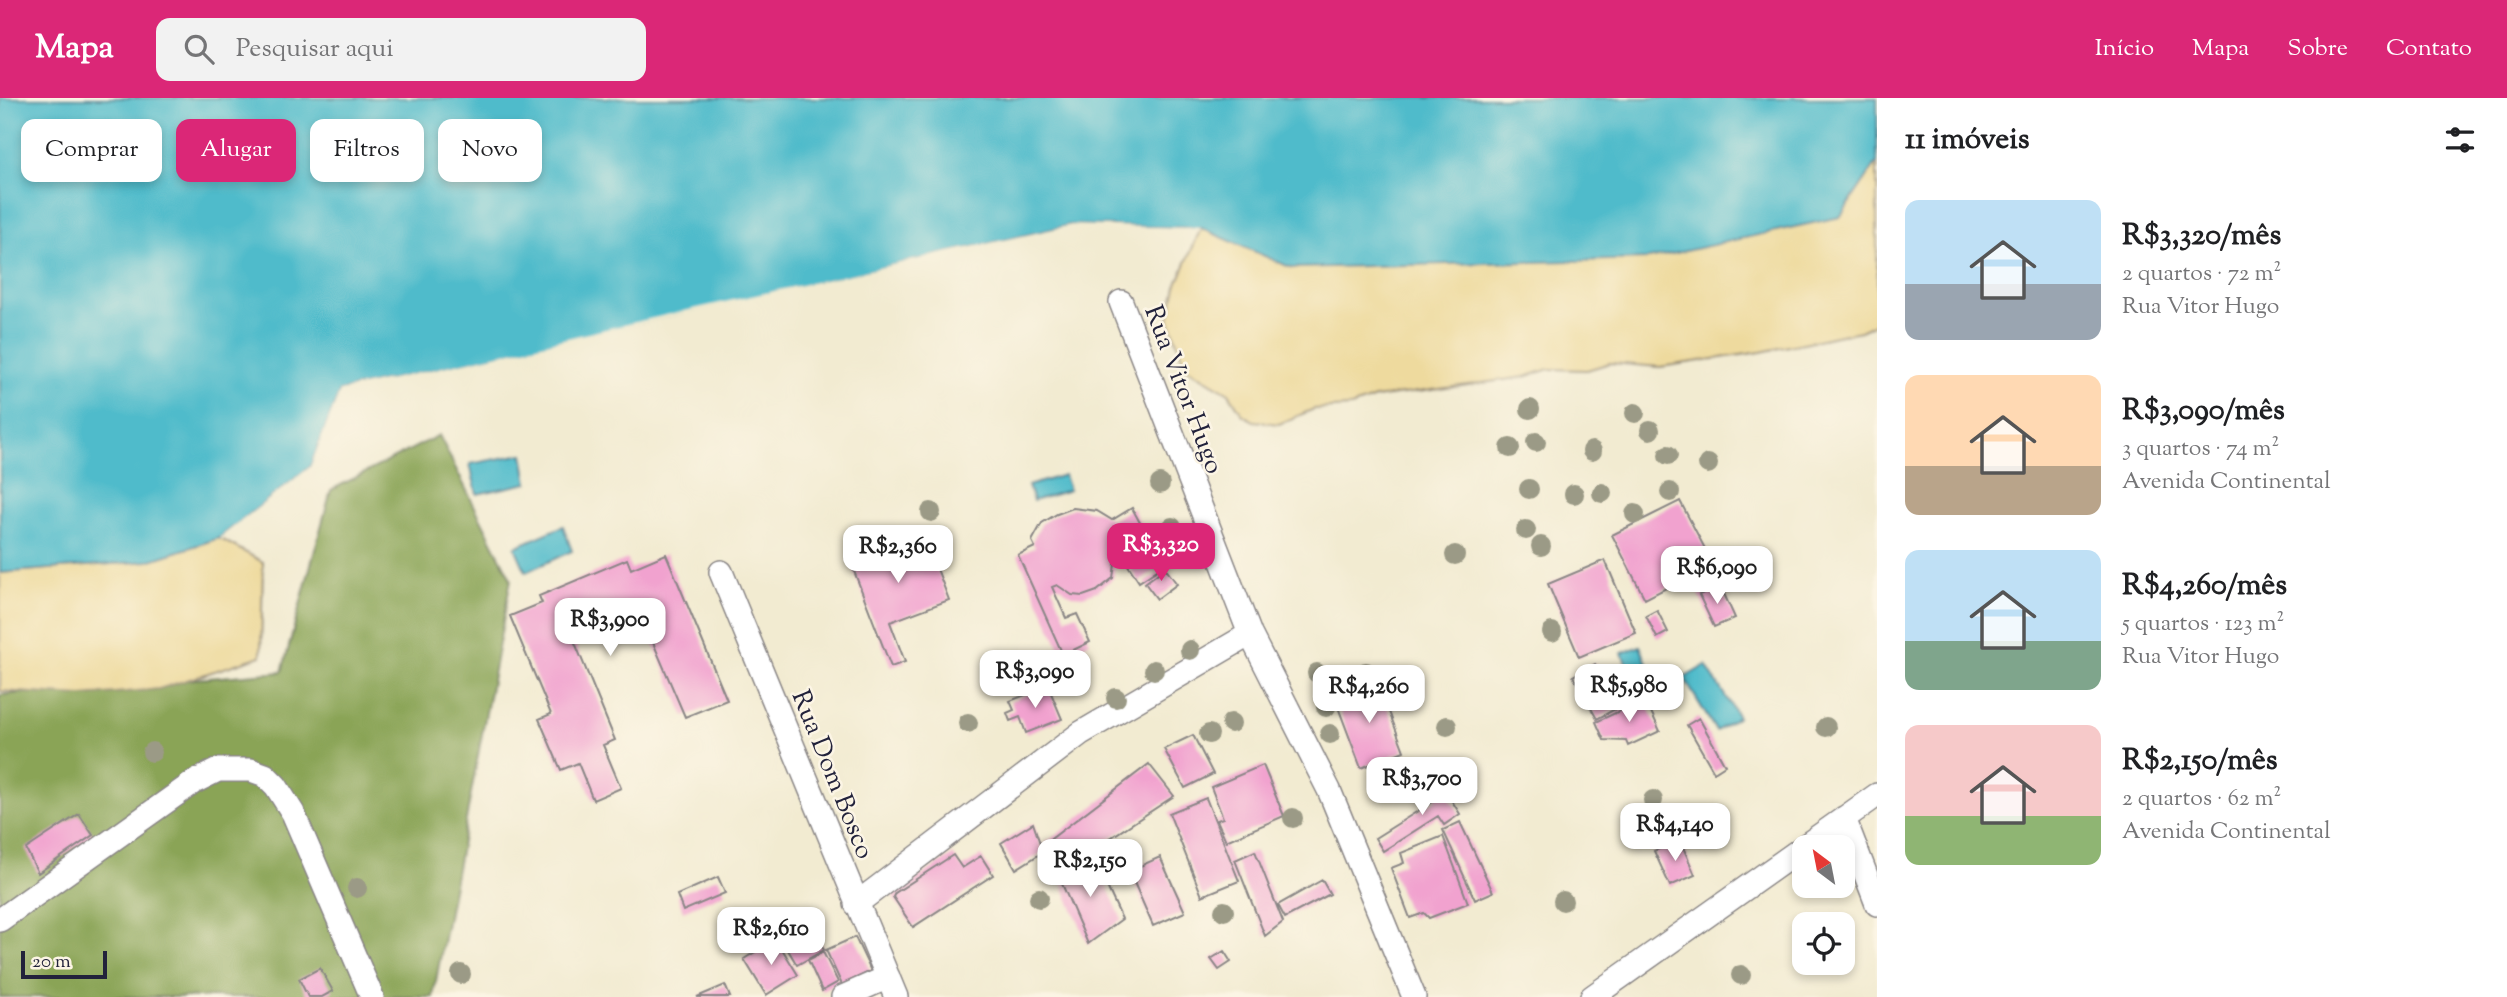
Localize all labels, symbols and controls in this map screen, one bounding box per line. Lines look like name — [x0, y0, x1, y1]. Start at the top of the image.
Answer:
search box — [156, 18, 646, 81]
text: Mapa — [35, 25, 114, 73]
icon: search — [180, 30, 218, 68]
text: Pesquisar aqui — [236, 31, 394, 68]
text: Início — [2095, 32, 2154, 66]
text: Mapa — [2192, 32, 2249, 66]
text: Sobre — [2287, 32, 2348, 66]
text: Contato — [2386, 32, 2472, 66]
chip: Comprar — [21, 119, 162, 182]
chip: Alugar — [176, 119, 296, 182]
chip: Filtros — [310, 119, 424, 182]
chip: Novo — [438, 119, 542, 182]
text: 11 imóveis — [1905, 119, 2029, 162]
icon: filters — [2441, 121, 2479, 159]
text: R$3,320/mês — [2122, 215, 2281, 258]
icon: home — [1961, 228, 2045, 312]
text: 2 quartos · 72 m² — [2122, 258, 2281, 291]
text: Rua Vitor Hugo — [2122, 291, 2279, 324]
street label: Rua Vitor Hugo — [1134, 300, 1232, 480]
text: R$3,090/mês — [2122, 390, 2285, 433]
icon: home — [1961, 403, 2045, 487]
text: 3 quartos · 74 m² — [2122, 433, 2279, 466]
text: Avenida Continental — [2122, 466, 2331, 499]
pin: R$3,320 — [1096, 524, 1226, 583]
pin: R$2,360 — [833, 526, 963, 585]
text: R$3,320 — [1123, 529, 1199, 562]
text: R$2,360 — [859, 531, 937, 564]
pin: R$6,090 — [1652, 546, 1782, 606]
text: R$6,090 — [1677, 552, 1757, 585]
text: R$4,260/mês — [2122, 565, 2287, 608]
icon: home — [1961, 578, 2045, 662]
pin: R$3,900 — [545, 598, 675, 658]
text: R$3,900 — [571, 604, 649, 637]
text: 5 quartos · 123 m² — [2122, 608, 2284, 641]
text: Rua Vitor Hugo — [2122, 641, 2279, 674]
pin: R$3,090 — [970, 650, 1100, 710]
text: R$3,090 — [996, 656, 1074, 689]
pin: R$5,980 — [1564, 664, 1694, 724]
pin: R$4,260 — [1304, 666, 1434, 725]
text: R$5,980 — [1591, 670, 1667, 703]
text: R$4,260 — [1329, 671, 1409, 704]
street label: Rua Dom Bosco — [781, 685, 882, 865]
text: R$2,150/mês — [2122, 740, 2278, 783]
icon: home — [1961, 753, 2045, 837]
pin: R$3,700 — [1357, 758, 1487, 817]
text: R$3,700 — [1382, 763, 1462, 796]
text: 2 quartos · 62 m² — [2122, 783, 2281, 816]
pin: R$4,140 — [1610, 804, 1740, 863]
text: R$4,140 — [1636, 809, 1714, 842]
text: Avenida Continental — [2122, 816, 2331, 849]
north arrow — [1792, 835, 1855, 898]
map controls — [1792, 835, 1855, 975]
pin: R$2,150 — [1025, 840, 1155, 899]
text: R$2,150 — [1053, 845, 1127, 878]
pin: R$2,610 — [706, 908, 836, 967]
button: locate — [1792, 912, 1855, 975]
text: R$2,610 — [733, 913, 809, 946]
scale bar — [21, 948, 107, 980]
text: 20 m — [32, 949, 71, 976]

